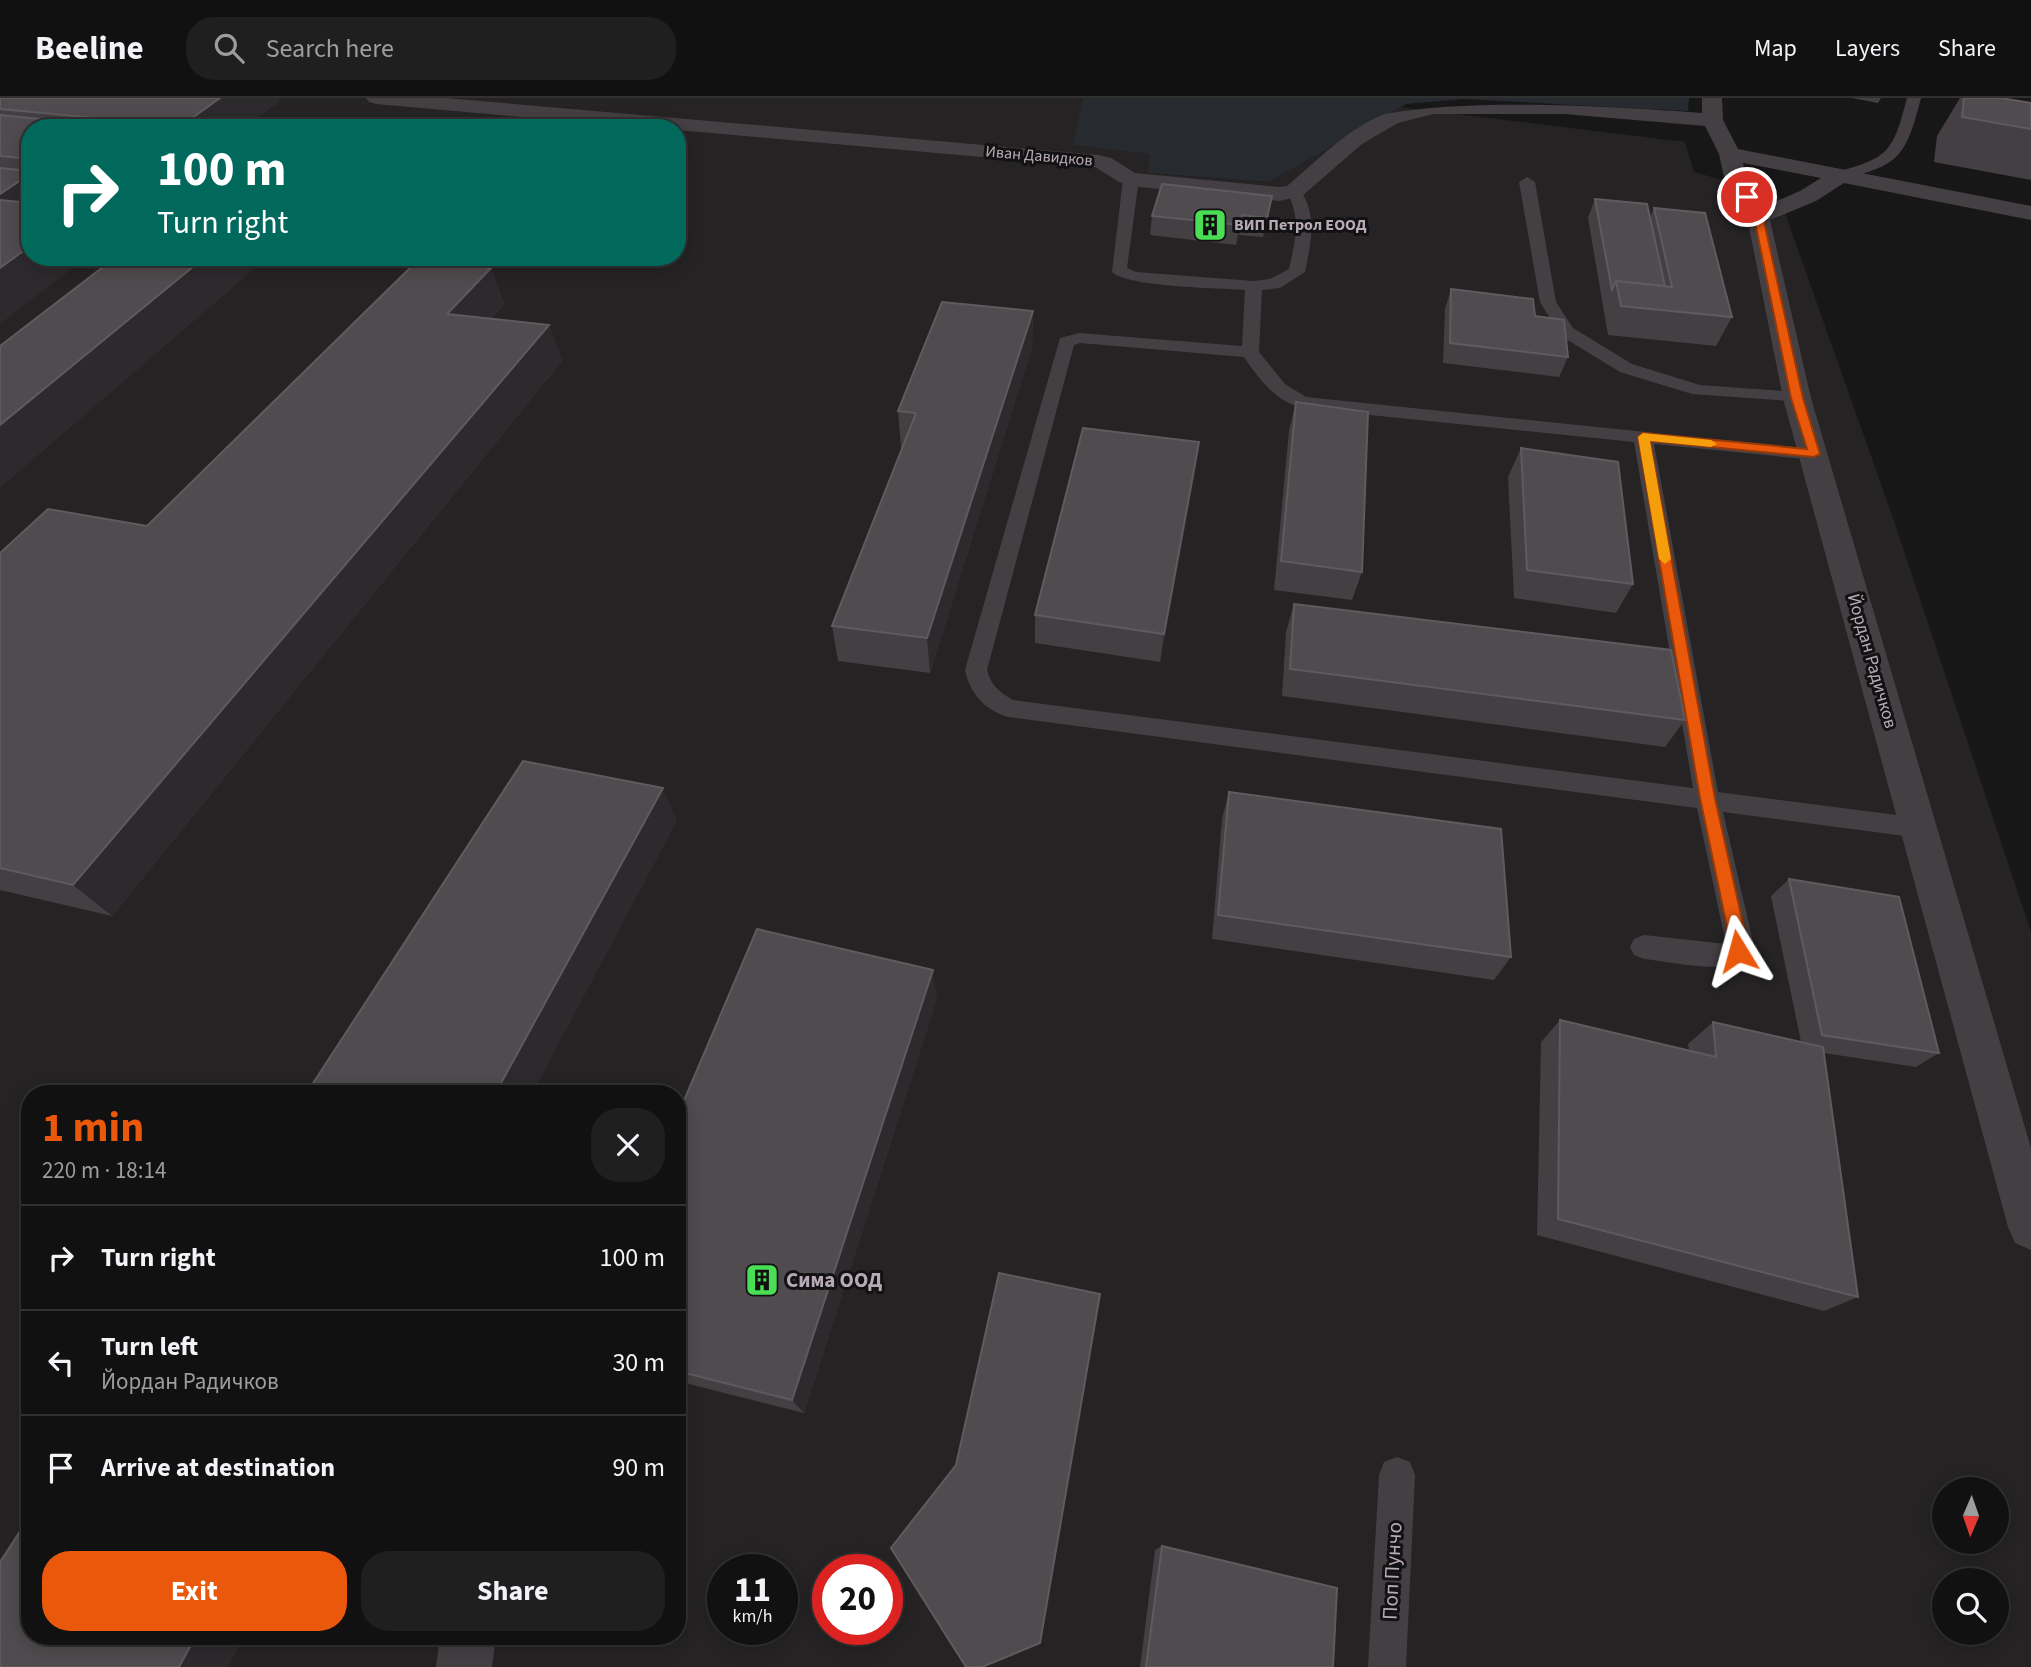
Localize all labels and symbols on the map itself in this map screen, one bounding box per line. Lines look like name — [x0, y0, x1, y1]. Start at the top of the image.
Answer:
street label: Иван Давидков — [985, 140, 1093, 172]
pin — [1717, 167, 1777, 227]
building icon: ВИП Петрол ЕООД — [1191, 206, 1229, 244]
place label: ВИП Петрол ЕООД — [1234, 214, 1367, 236]
street label: Йордан Радичков — [1841, 591, 1903, 731]
position arrow — [1701, 914, 1775, 988]
building icon: Сима ООД — [743, 1261, 781, 1299]
place label: Сима ООД — [786, 1265, 882, 1295]
north arrow — [1932, 1477, 2009, 1554]
street label: Поп Пунчо — [1374, 1521, 1410, 1621]
speed limit sign: 20 — [812, 1554, 903, 1645]

